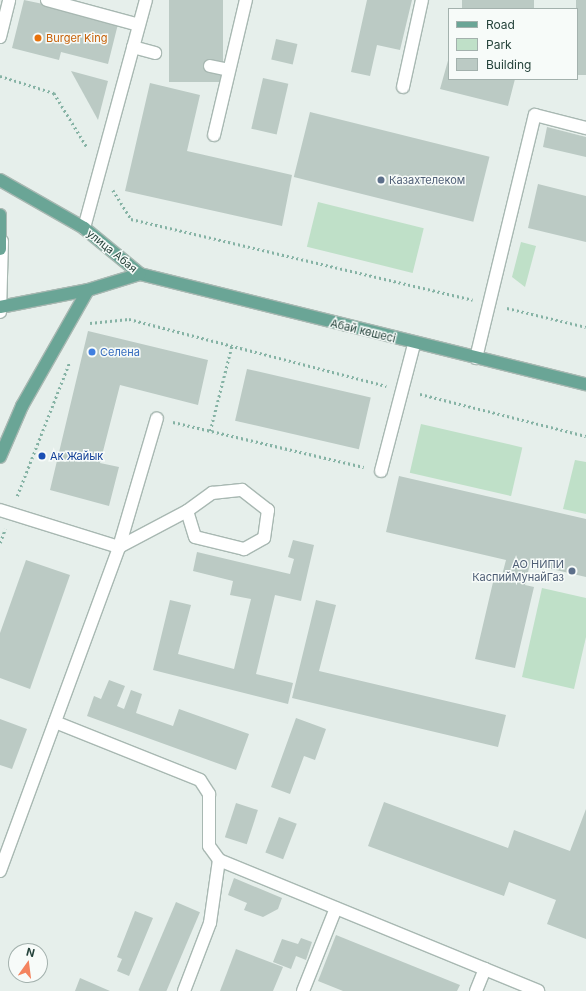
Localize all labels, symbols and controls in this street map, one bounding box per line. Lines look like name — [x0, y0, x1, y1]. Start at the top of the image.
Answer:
legend — [448, 8, 578, 80]
text: Road — [486, 17, 515, 32]
place label: Burger King — [46, 31, 108, 45]
marker: Burger King — [33, 33, 43, 43]
text: Park — [486, 37, 512, 52]
text: Building — [486, 57, 531, 72]
place label: Казахтелеком — [389, 173, 465, 187]
marker: Казахтелеком — [376, 175, 386, 185]
street label: улица Абая — [84, 227, 140, 275]
street label: Абай көшесі — [329, 317, 397, 345]
place label: Селена — [100, 345, 140, 359]
marker: Селена — [87, 347, 97, 357]
place label: Ак Жайык — [50, 449, 103, 463]
marker: Ак Жайык — [37, 451, 47, 461]
place label: АО НИПИ КаспийМунайГаз — [472, 558, 564, 584]
marker: АО НИПИ КаспийМунайГаз — [567, 566, 577, 576]
north arrow — [8, 943, 48, 983]
text: N — [25, 945, 36, 960]

